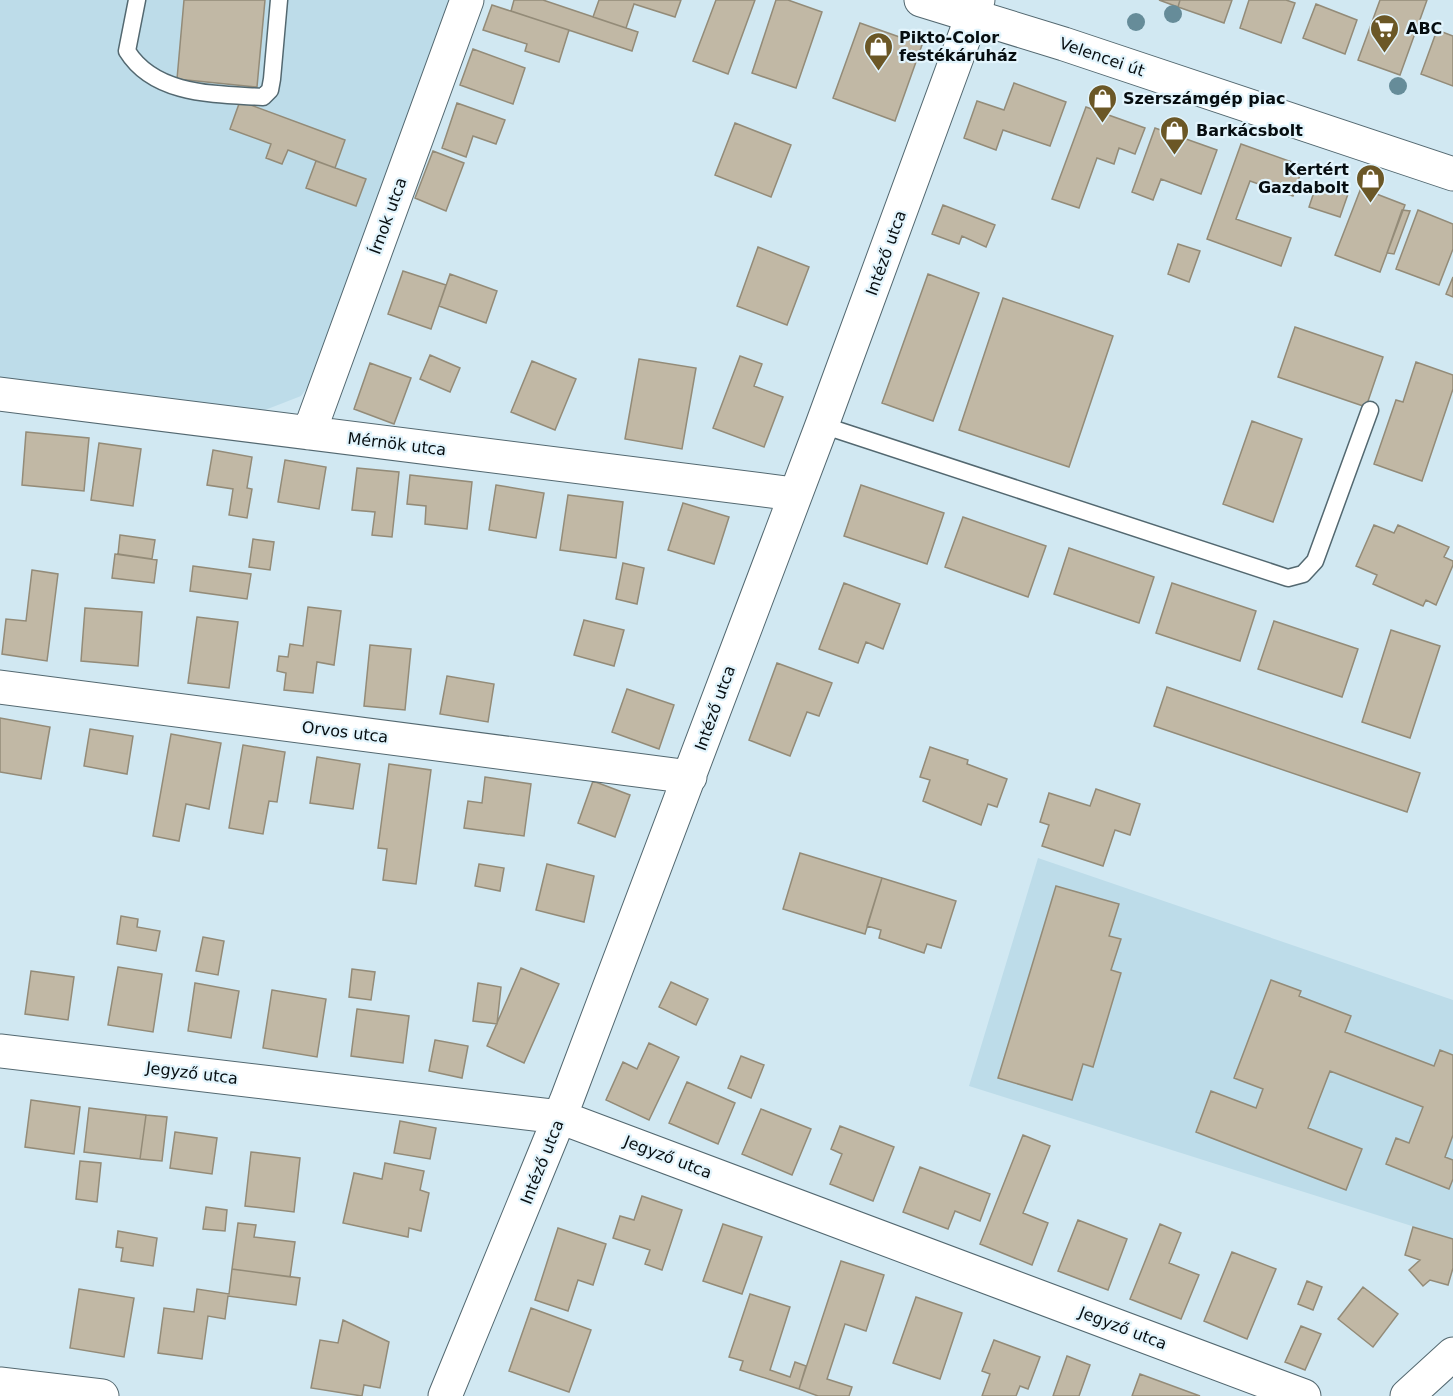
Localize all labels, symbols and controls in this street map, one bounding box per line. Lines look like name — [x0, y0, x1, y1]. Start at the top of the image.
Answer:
supermarket icon: ABC — [1369, 12, 1401, 54]
place label: ABC — [1406, 19, 1442, 38]
place label: Pikto-Color festékáruház — [899, 28, 1017, 65]
shop icon: Pikto-Color festékáruház — [862, 30, 894, 72]
street label: Velencei út — [1057, 34, 1147, 80]
shop icon: Szerszámgép piac — [1086, 82, 1118, 124]
place label: Szerszámgép piac — [1123, 89, 1285, 108]
shop icon: Barkácsbolt — [1159, 114, 1191, 156]
place label: Barkácsbolt — [1196, 121, 1303, 140]
place label: Kertért Gazdabolt — [1258, 160, 1349, 197]
shop icon: Kertért Gazdabolt — [1354, 162, 1386, 204]
street label: Írnok utca — [365, 175, 411, 257]
street label: Intéző utca — [862, 208, 910, 298]
street label: Mérnök utca — [347, 429, 447, 459]
street label: Intéző utca — [691, 663, 739, 753]
street label: Orvos utca — [301, 717, 389, 747]
street label: Jegyző utca — [144, 1058, 239, 1088]
street label: Intéző utca — [516, 1117, 568, 1207]
street label: Jegyző utca — [620, 1131, 715, 1182]
street label: Jegyző utca — [1075, 1302, 1170, 1353]

